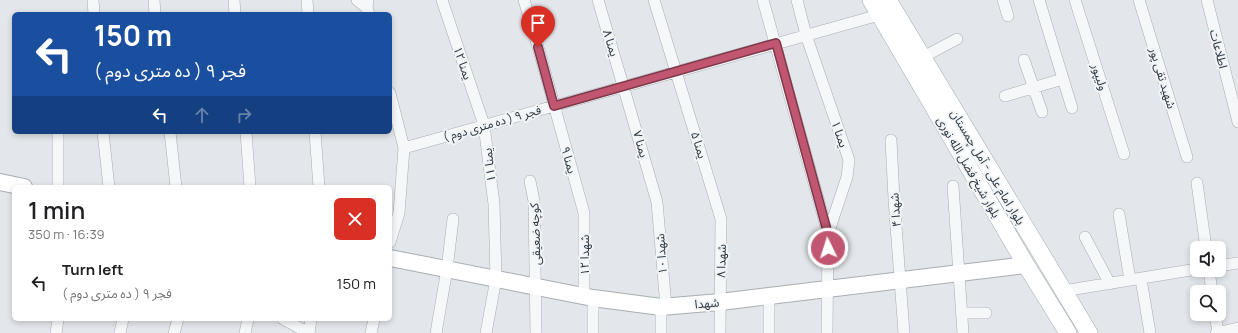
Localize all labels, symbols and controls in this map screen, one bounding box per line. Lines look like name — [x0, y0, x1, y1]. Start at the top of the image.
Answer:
pin — [521, 6, 555, 47]
icon: arrive — [527, 12, 549, 34]
text: 150 m — [94, 16, 172, 54]
street label: یمنا ۸ — [599, 27, 623, 59]
icon: left — [28, 28, 80, 80]
street label: اطلاعات — [1206, 28, 1232, 70]
street label: یمنا ۱۲ — [449, 44, 477, 82]
street label: شهید تقی پور — [1145, 44, 1180, 111]
text: فجر ۹ ( ده متری دوم ) — [94, 58, 246, 82]
street label: ولیپور — [1087, 60, 1112, 93]
street label: فجر ۹ ( ده متری دوم ) — [441, 101, 543, 146]
icon: left — [149, 104, 171, 126]
icon: ahead — [191, 104, 213, 126]
icon: right — [233, 104, 255, 126]
street label: بلوار امام علی - آمل چمستان — [946, 106, 1029, 228]
street label: بلوار شیخ فضل الله نوری — [932, 113, 1005, 221]
street label: یمنا ۱ — [827, 118, 853, 150]
street label: یمنا ۷ — [629, 128, 653, 160]
street label: یمنا ۵ — [687, 129, 711, 161]
street label: یمنا ۹ — [557, 144, 581, 176]
street label: یمنا ۱۱ — [478, 147, 500, 183]
street label: شهدا ۴ — [885, 192, 905, 228]
text: 1 min — [28, 193, 85, 226]
button: close — [334, 198, 376, 240]
street label: کوچه ضعیقی — [525, 202, 545, 265]
text: 350 m · 16:39 — [28, 225, 105, 243]
position arrow — [807, 227, 849, 269]
street label: شهدا ۱۰ — [651, 233, 671, 275]
street label: شهدا ۱۲ — [576, 235, 593, 275]
map controls — [1190, 241, 1226, 321]
button: sound — [1190, 241, 1226, 277]
street label: شهدا ۸ — [712, 244, 730, 278]
text: Turn left — [62, 259, 124, 280]
icon: left — [28, 272, 50, 294]
text: 150 m — [337, 273, 376, 294]
text: فجر ۹ ( ده متری دوم ) — [62, 284, 172, 302]
button: search — [1190, 285, 1226, 321]
street label: شهدا — [694, 293, 720, 313]

